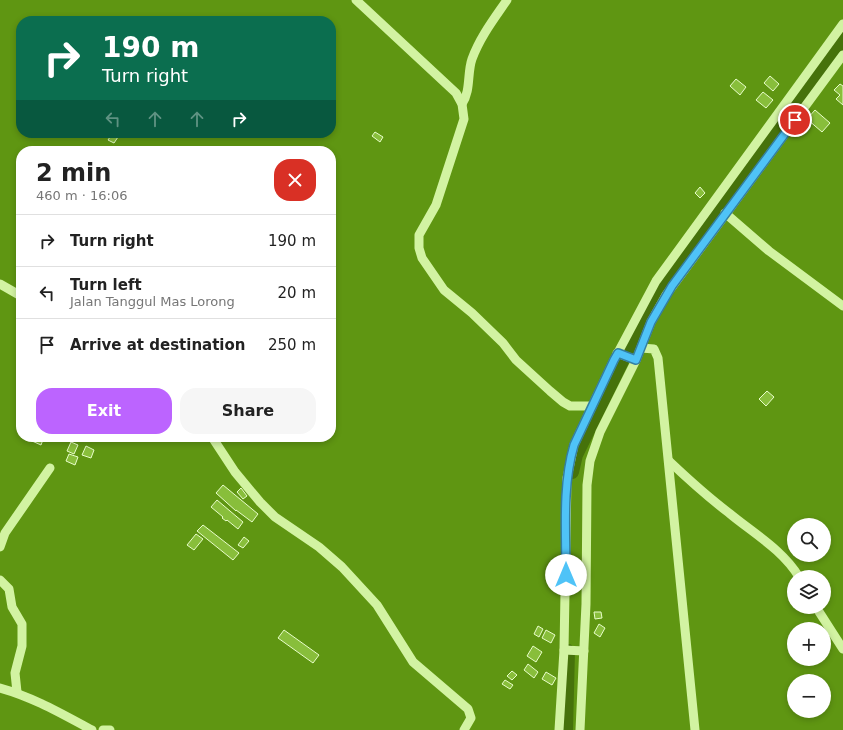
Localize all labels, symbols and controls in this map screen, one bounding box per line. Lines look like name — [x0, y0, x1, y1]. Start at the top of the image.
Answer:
text: 190 m — [102, 31, 199, 64]
icon: right — [36, 32, 88, 84]
text: Turn right — [102, 65, 188, 86]
pin — [778, 103, 812, 137]
icon: left — [102, 108, 124, 130]
icon: ahead — [144, 108, 166, 130]
icon: ahead — [186, 108, 208, 130]
icon: right — [228, 108, 250, 130]
icon: arrive — [784, 109, 806, 131]
text: 2 min — [36, 159, 111, 187]
button: close — [274, 159, 316, 201]
text: 460 m · 16:06 — [36, 188, 127, 203]
icon: right — [36, 230, 58, 252]
text: Turn right — [70, 232, 154, 250]
text: 190 m — [268, 232, 316, 250]
text: Turn left — [70, 276, 142, 294]
icon: left — [36, 282, 58, 304]
text: 20 m — [278, 284, 316, 302]
text: Jalan Tanggul Mas Lorong — [70, 294, 235, 309]
icon: arrive — [36, 334, 58, 356]
text: Arrive at destination — [70, 336, 245, 354]
text: 250 m — [268, 336, 316, 354]
button: Exit — [36, 388, 172, 434]
button: Share — [180, 388, 316, 434]
map controls — [787, 518, 831, 718]
button: search — [787, 518, 831, 562]
position arrow — [545, 554, 587, 596]
button: layers — [787, 570, 831, 614]
button: + — [787, 622, 831, 666]
button: − — [787, 674, 831, 718]

